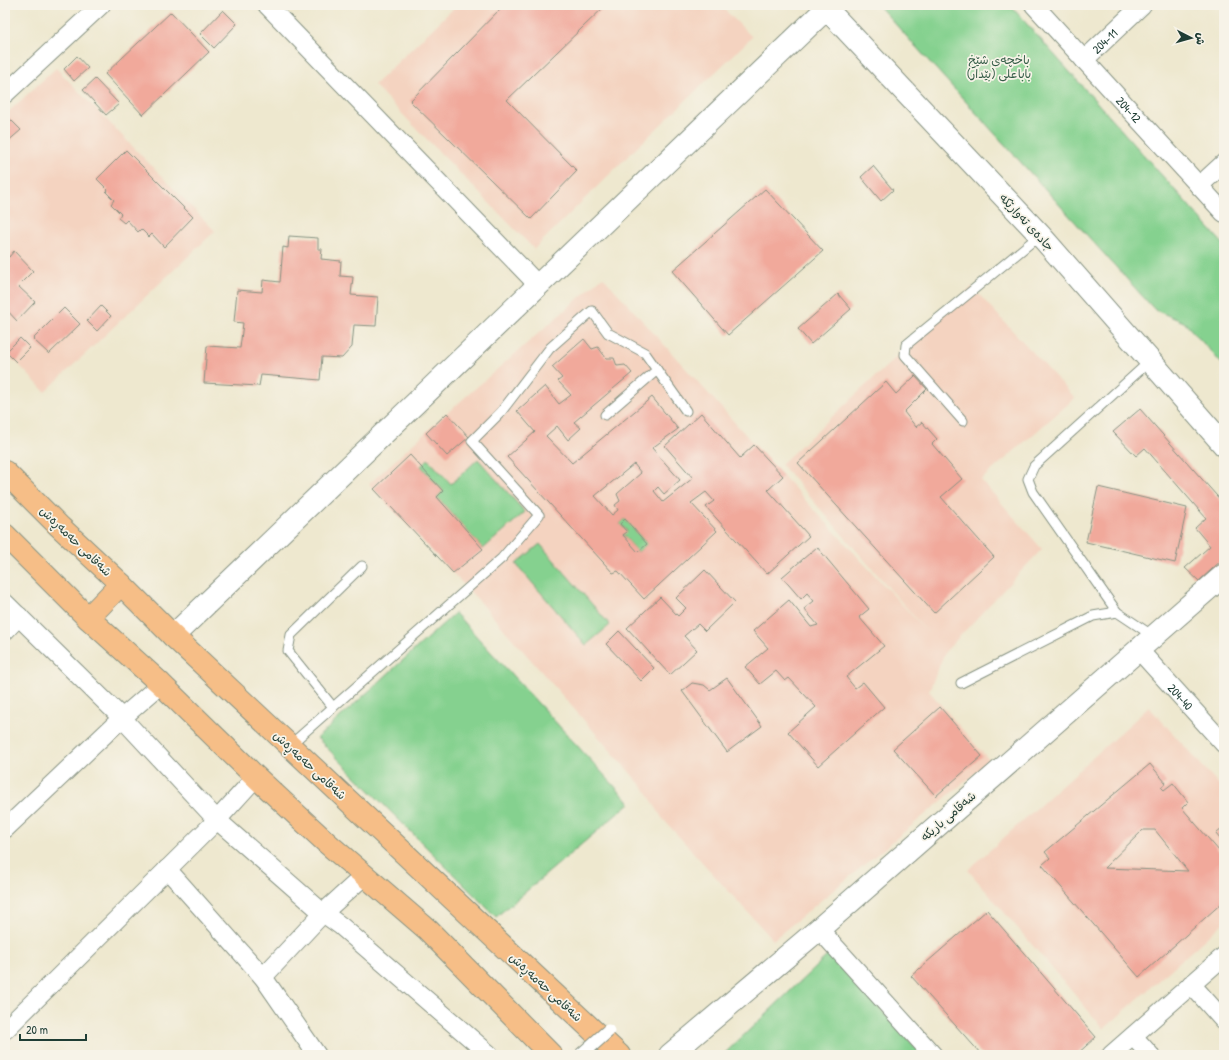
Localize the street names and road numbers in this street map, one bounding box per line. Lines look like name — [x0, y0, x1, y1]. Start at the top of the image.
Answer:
street label: 204-11 — [1088, 25, 1121, 57]
street label: 204-12 — [1113, 92, 1146, 126]
street label: جادەی تەوارێکە — [996, 189, 1058, 255]
street label: شەقامی حەمەڕەش — [35, 502, 116, 581]
street label: 204-40 — [1164, 680, 1197, 713]
street label: شەقامی حەمەڕەش — [268, 727, 350, 805]
street label: شەقامی باریکە — [917, 787, 979, 845]
street label: شەقامی حەمەڕەش — [504, 949, 586, 1027]

